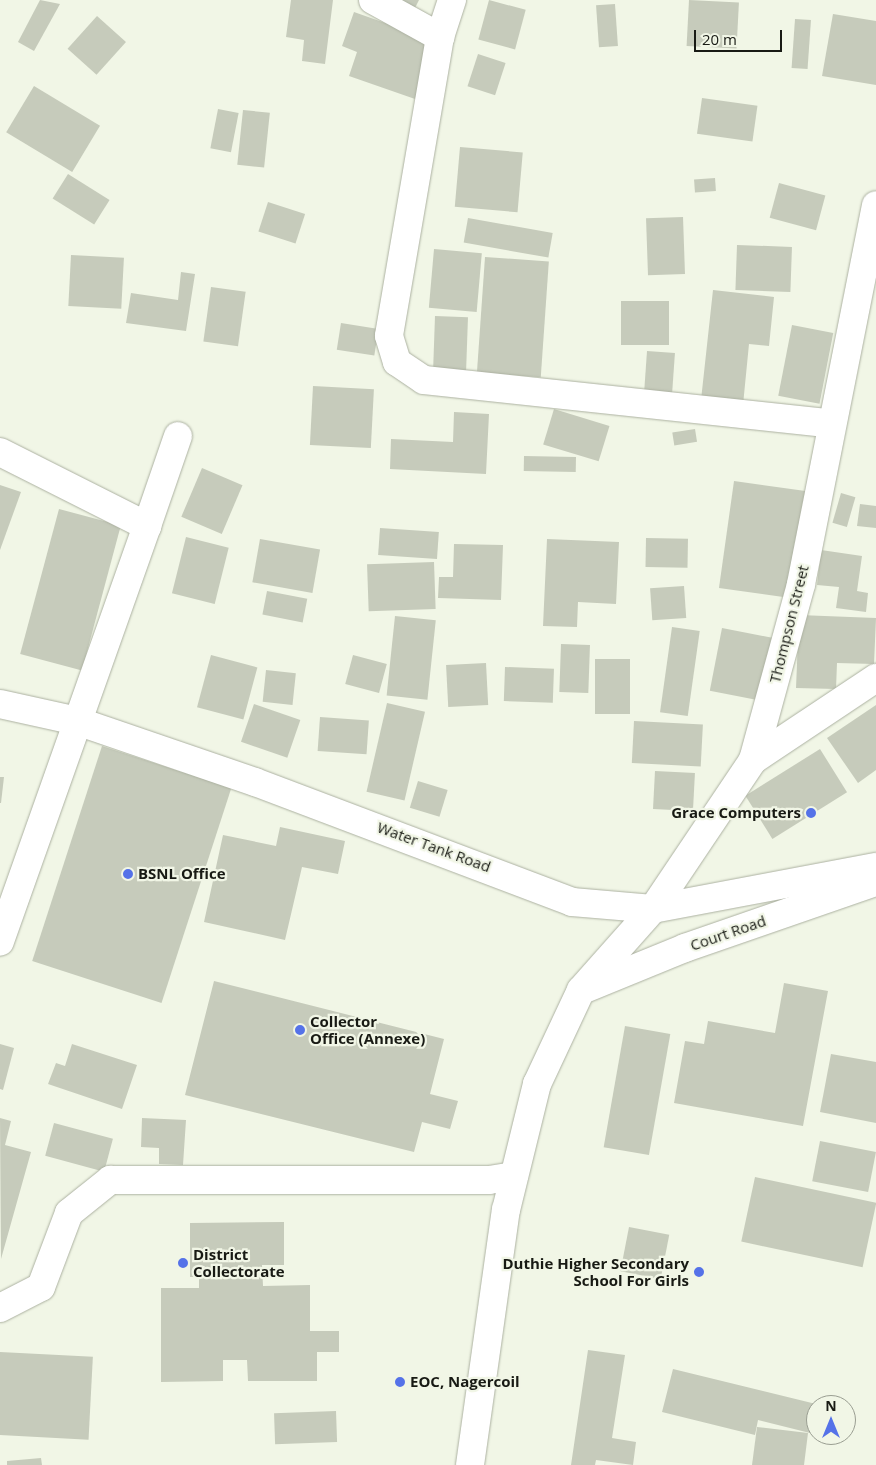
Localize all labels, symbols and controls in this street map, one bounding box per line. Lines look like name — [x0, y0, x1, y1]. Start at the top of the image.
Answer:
scale bar — [696, 20, 784, 52]
text: 20 m — [702, 29, 737, 49]
street label: Thompson Street — [766, 563, 812, 685]
place label: Grace Computers — [671, 804, 801, 822]
marker: Grace Computers — [805, 807, 817, 819]
street label: Water Tank Road — [375, 818, 493, 876]
place label: BSNL Office — [138, 865, 226, 883]
marker: BSNL Office — [122, 868, 134, 880]
street label: Court Road — [688, 912, 768, 954]
place label: Collector Office (Annexe) — [310, 1012, 425, 1047]
marker: Collector Office (Annexe) — [294, 1024, 306, 1036]
place label: District Collectorate — [193, 1245, 285, 1280]
place label: Duthie Higher Secondary School For Girls — [502, 1254, 689, 1289]
marker: District Collectorate — [177, 1257, 189, 1269]
marker: Duthie Higher Secondary School For Girls — [693, 1266, 705, 1278]
place label: EOC, Nagercoil — [410, 1373, 520, 1391]
marker: EOC, Nagercoil — [394, 1376, 406, 1388]
north arrow — [806, 1395, 856, 1445]
text: N — [825, 1396, 837, 1415]

